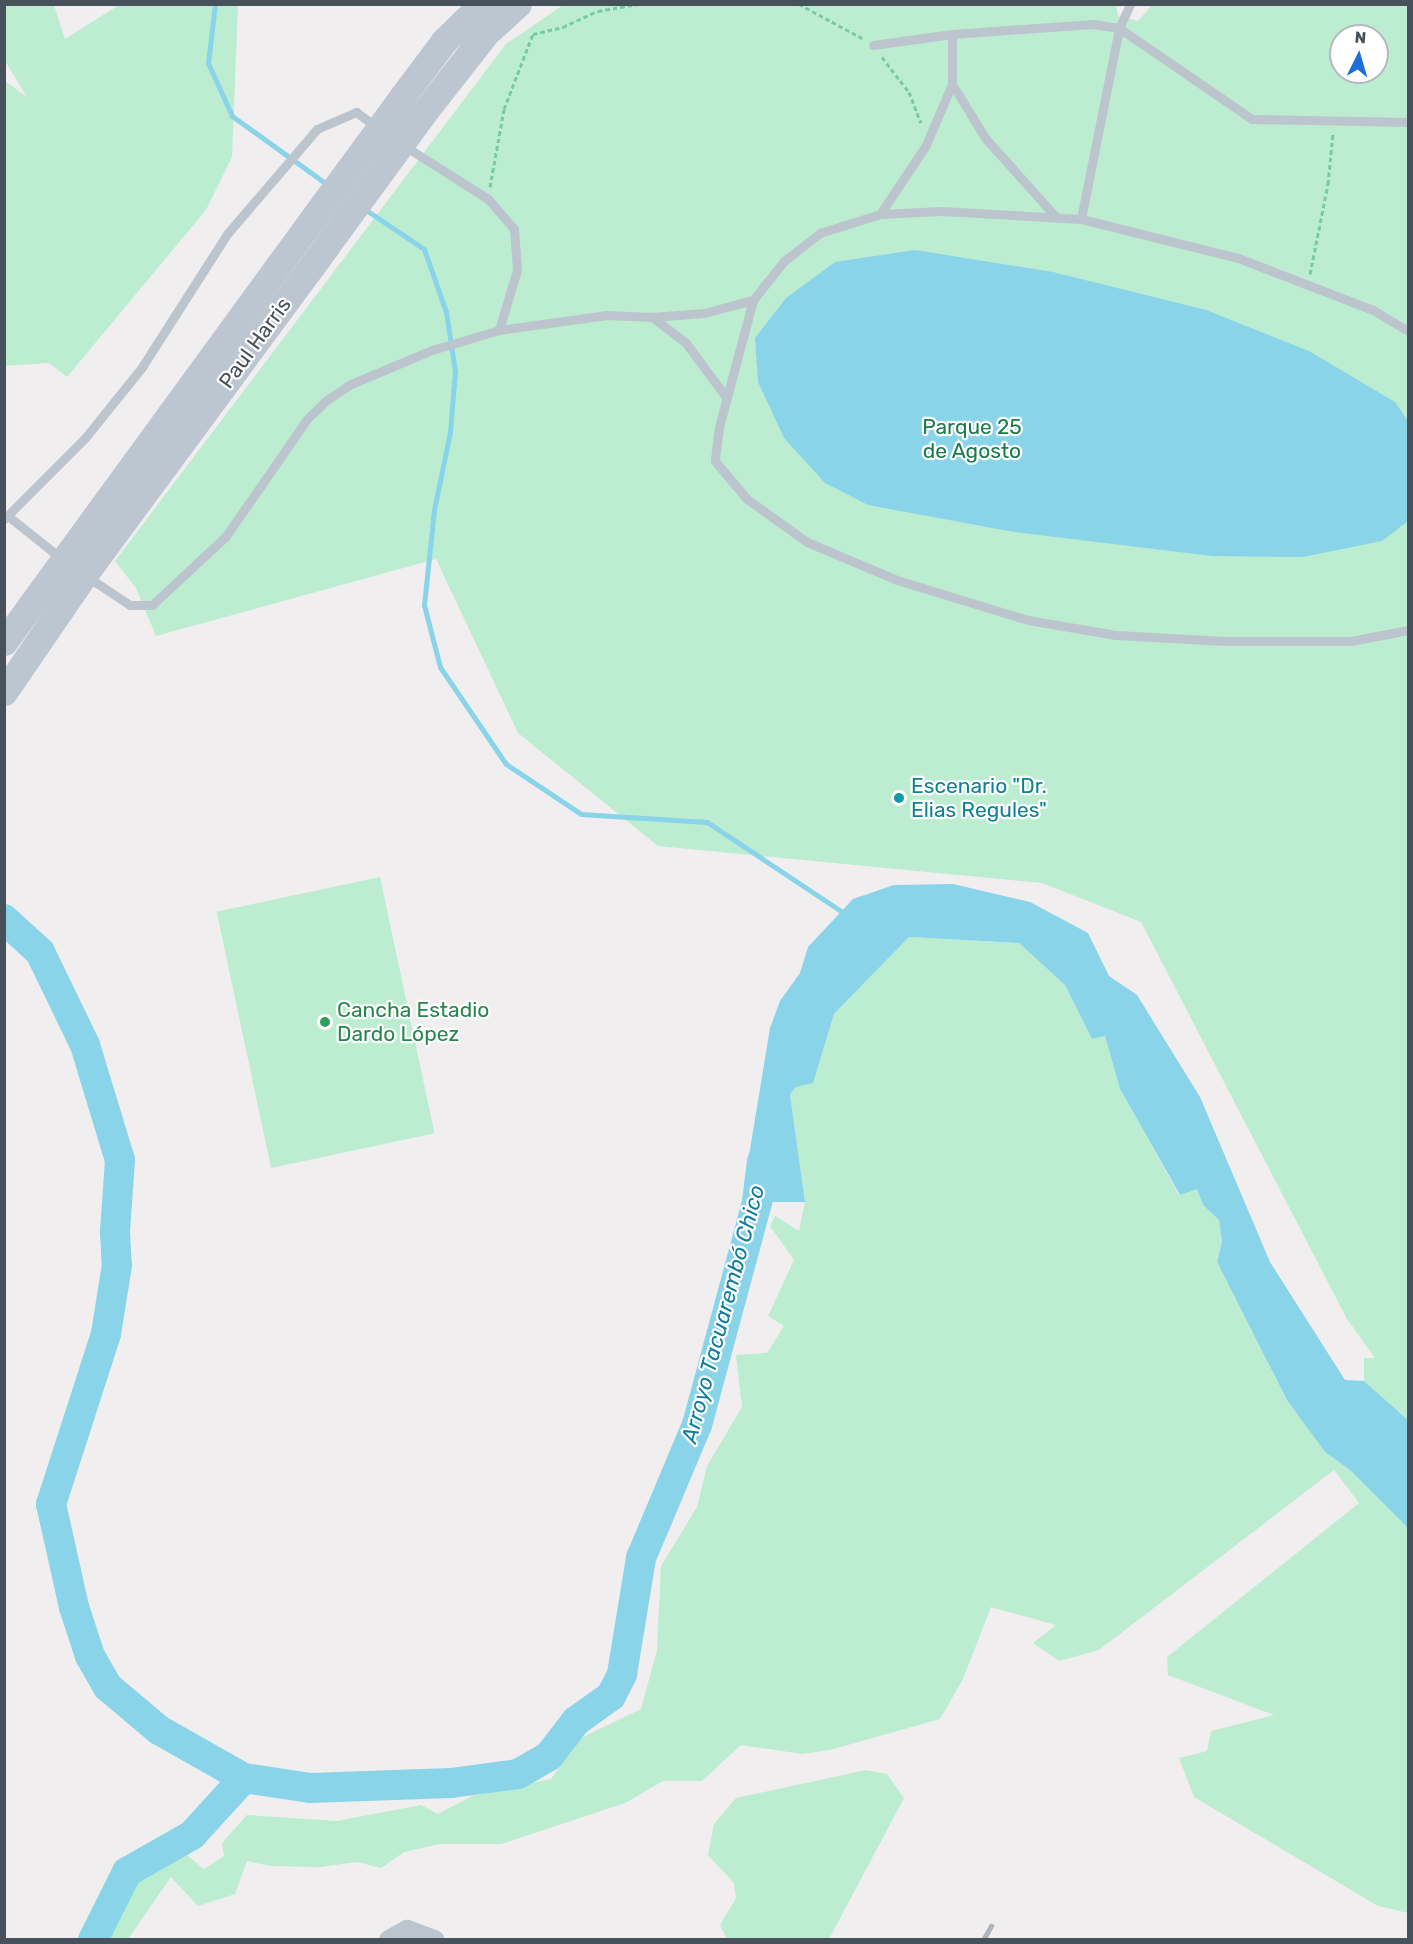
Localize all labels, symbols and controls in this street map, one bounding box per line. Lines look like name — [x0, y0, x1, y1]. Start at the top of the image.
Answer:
north arrow — [1329, 24, 1389, 84]
text: N — [1354, 28, 1367, 48]
street label: Paul Harris — [214, 293, 296, 393]
park label: Parque 25 de Agosto — [922, 414, 1022, 464]
place label: Escenario "Dr. Elias Regules" — [911, 773, 1047, 823]
marker: Escenario "Dr. Elias Regules" — [892, 791, 906, 805]
place label: Cancha Estadio Dardo López — [337, 997, 489, 1047]
marker: Cancha Estadio Dardo López — [318, 1015, 332, 1029]
water label: Arroyo Tacuarembó Chico — [676, 1182, 770, 1446]

